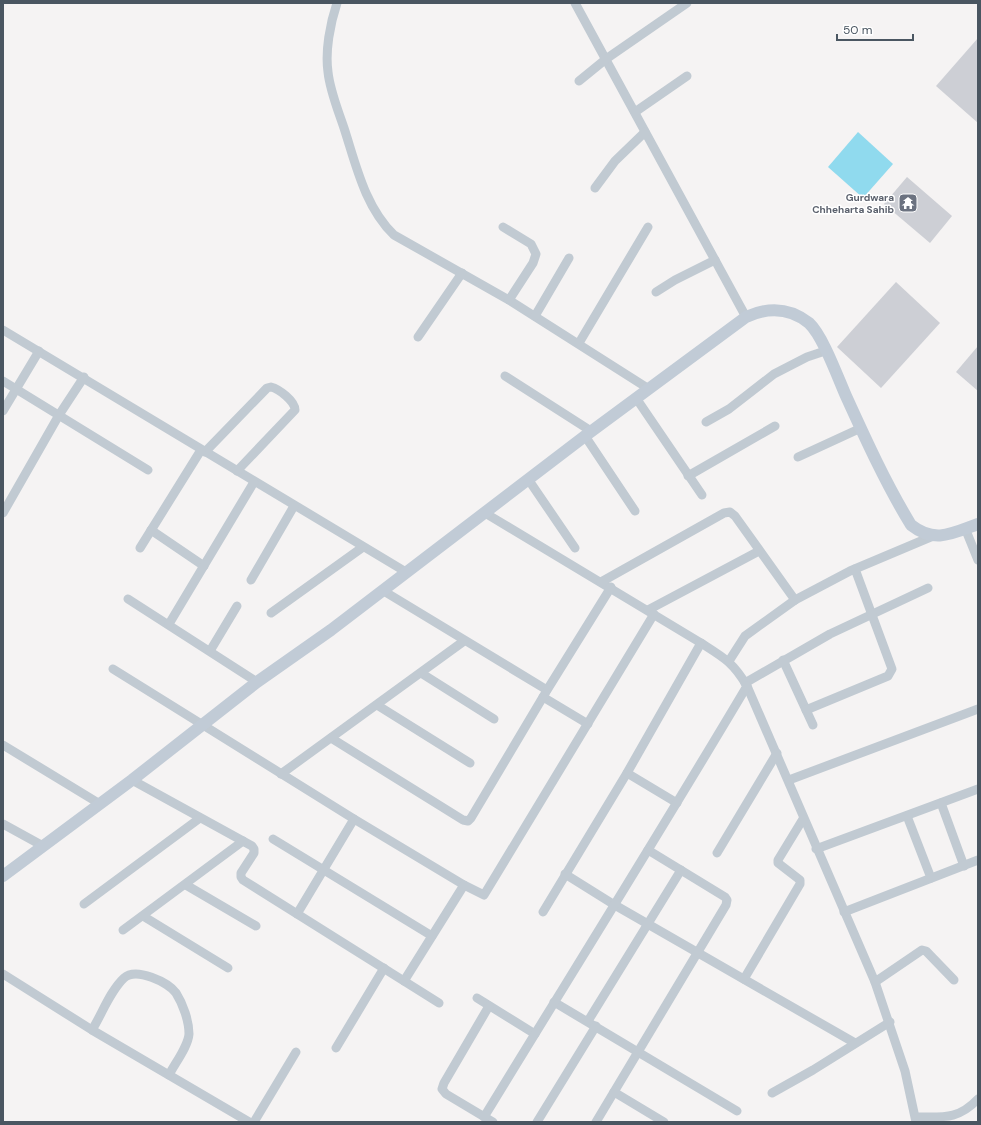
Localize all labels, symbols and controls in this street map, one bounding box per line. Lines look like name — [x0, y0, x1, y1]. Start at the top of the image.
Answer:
scale bar — [837, 16, 913, 42]
text: 50 m — [843, 22, 872, 38]
place label: Gurdwara Chheharta Sahib — [812, 191, 894, 216]
temple icon: Gurdwara Chheharta Sahib — [897, 192, 919, 214]

